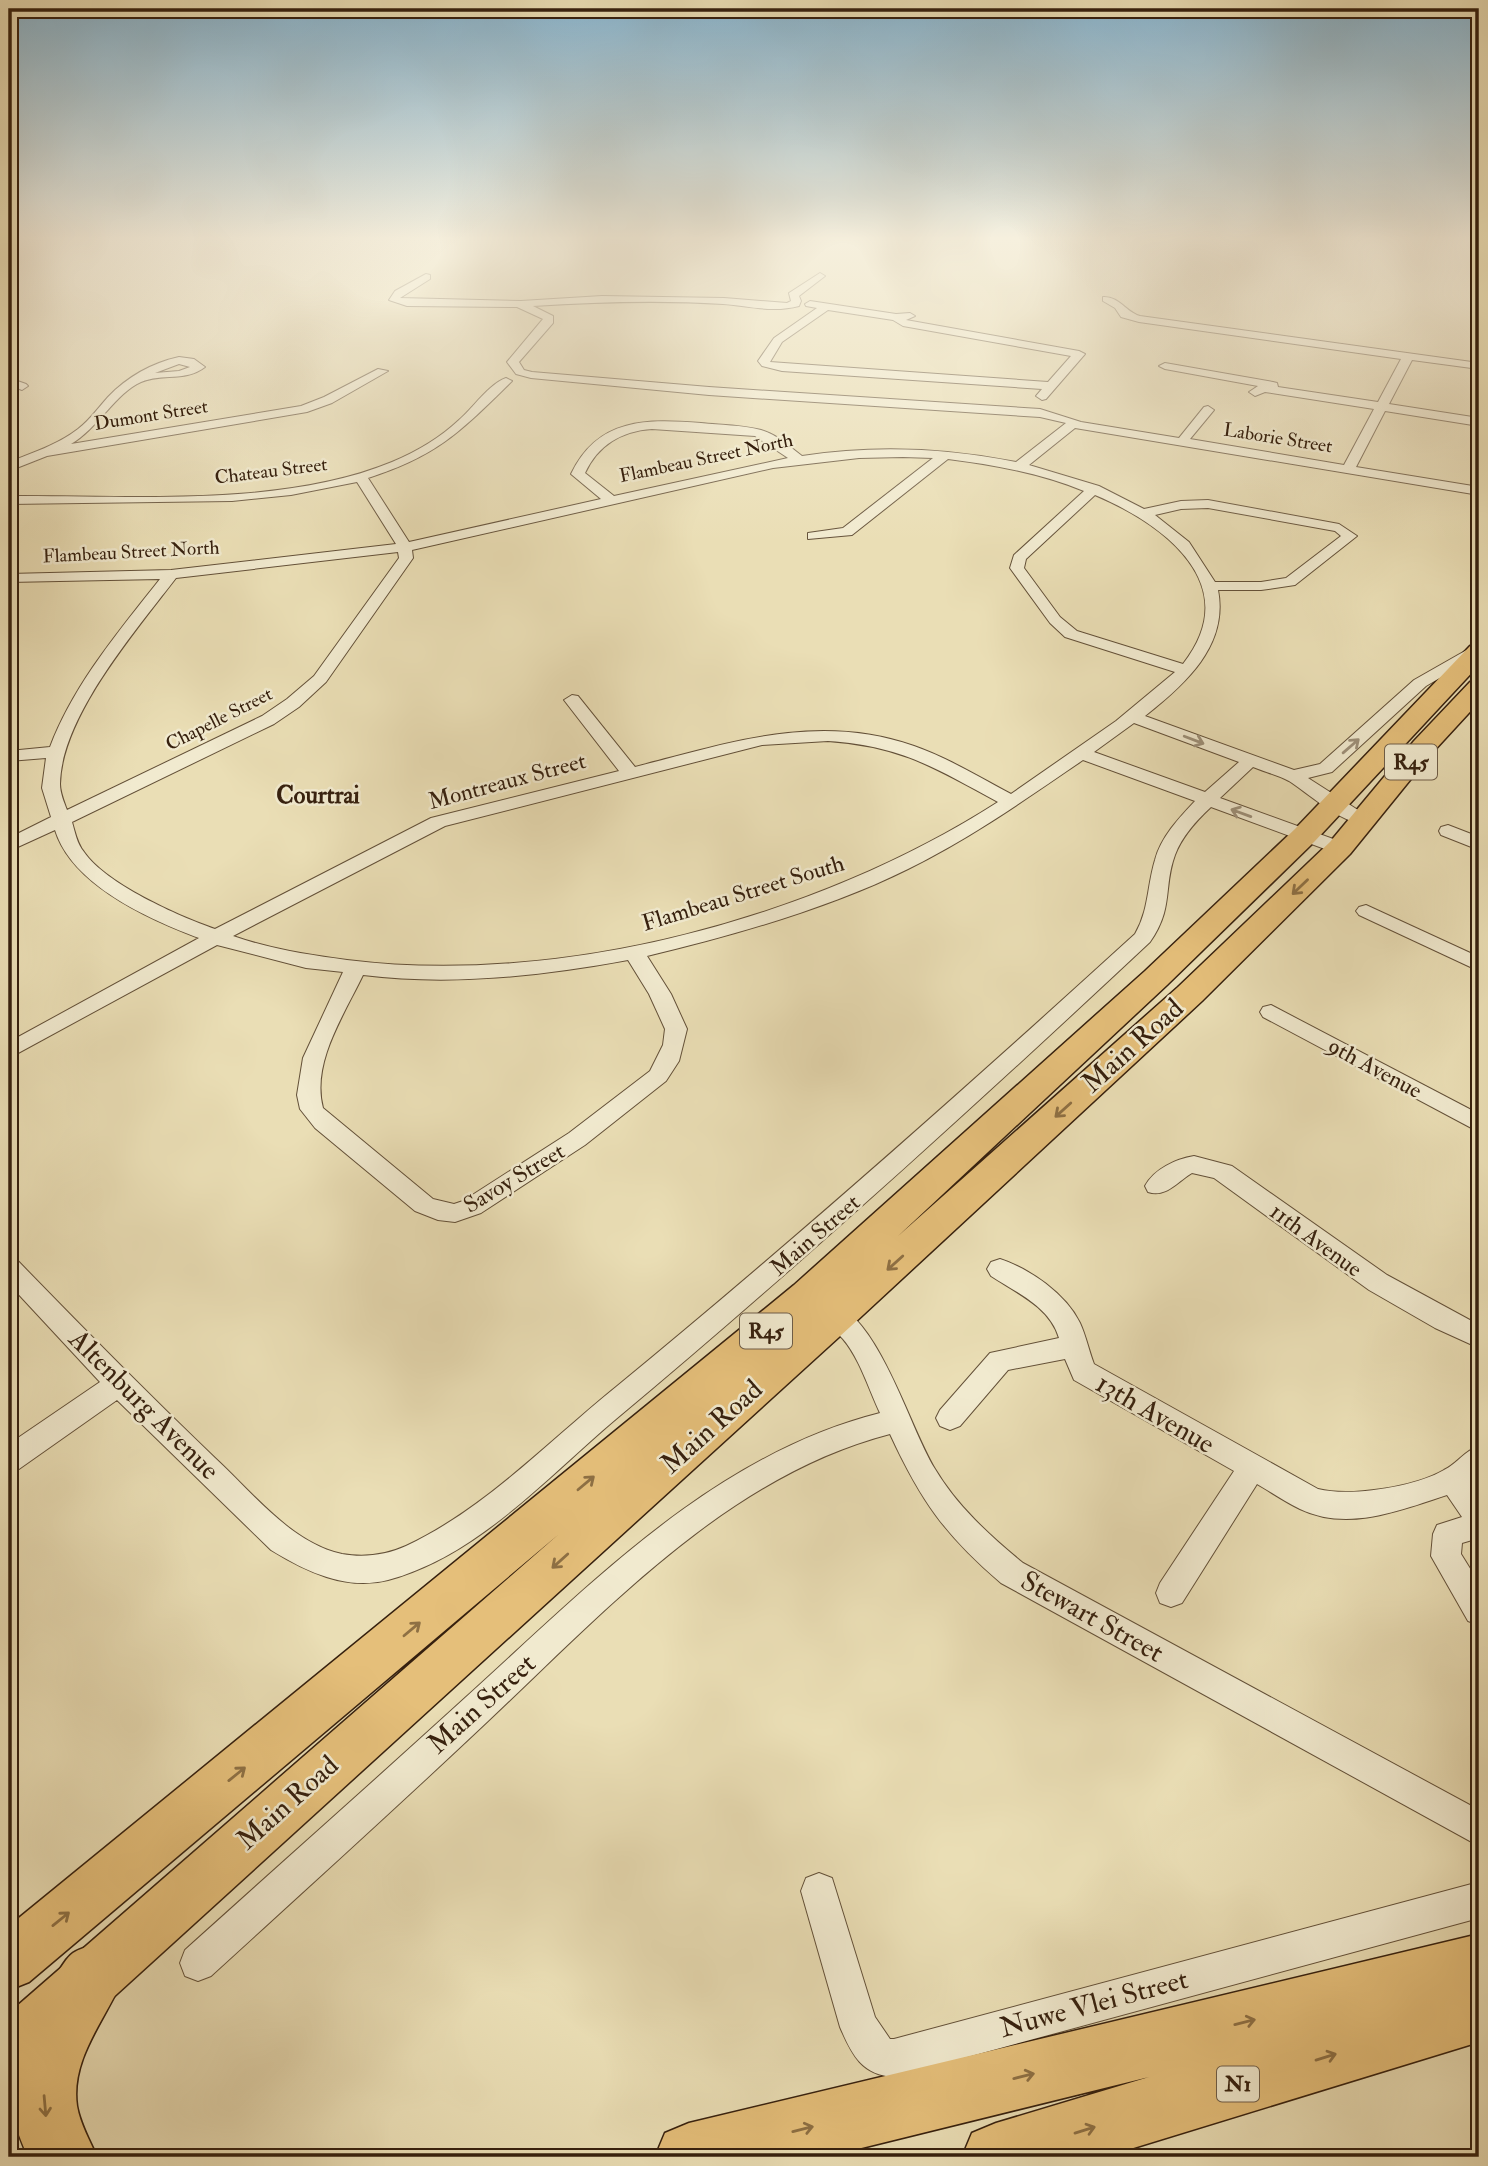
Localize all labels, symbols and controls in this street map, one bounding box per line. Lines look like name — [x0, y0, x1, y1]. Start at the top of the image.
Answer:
street label: Dumont Street — [92, 394, 210, 436]
street label: Laborie Street — [1222, 418, 1334, 458]
street label: Flambeau Street North — [617, 428, 795, 488]
street label: Chateau Street — [213, 452, 329, 490]
street label: Flambeau Street North — [42, 535, 220, 569]
street label: Chapelle Street — [162, 682, 277, 757]
one-way arrow — [1183, 735, 1205, 748]
one-way arrow — [1342, 738, 1360, 754]
road number: R45 — [1385, 744, 1437, 780]
street label: Montreaux Street — [425, 746, 589, 816]
district label: Courtrai — [276, 780, 360, 811]
one-way arrow — [1230, 806, 1252, 818]
street label: Flambeau Street South — [638, 848, 848, 938]
one-way arrow — [1292, 878, 1309, 895]
street label: Main Road — [1075, 991, 1191, 1101]
street label: 9th Avenue — [1321, 1030, 1427, 1105]
one-way arrow — [1054, 1102, 1072, 1118]
street label: Savoy Street — [458, 1136, 570, 1220]
street label: Main Street — [764, 1188, 866, 1282]
street label: 11th Avenue — [1264, 1197, 1368, 1284]
one-way arrow — [886, 1255, 904, 1271]
road number: R45 — [740, 1314, 792, 1348]
street label: Altenburg Avenue — [61, 1322, 227, 1488]
street label: 13th Avenue — [1089, 1366, 1221, 1462]
street label: Main Road — [654, 1372, 770, 1482]
one-way arrow — [577, 1475, 595, 1491]
one-way arrow — [552, 1553, 570, 1569]
street label: Stewart Street — [1014, 1563, 1170, 1671]
one-way arrow — [403, 1621, 421, 1637]
street label: Main Street — [421, 1646, 543, 1762]
street label: Main Road — [230, 1748, 346, 1858]
one-way arrow — [228, 1766, 246, 1782]
one-way arrow — [52, 1911, 70, 1927]
street label: Nuwe Vlei Street — [996, 1962, 1192, 2046]
one-way arrow — [1233, 2015, 1256, 2028]
one-way arrow — [1315, 2049, 1337, 2062]
road number: N1 — [1217, 2066, 1259, 2102]
one-way arrow — [1012, 2068, 1035, 2082]
one-way arrow — [39, 2094, 52, 2117]
one-way arrow — [791, 2122, 814, 2136]
one-way arrow — [1074, 2123, 1096, 2136]

